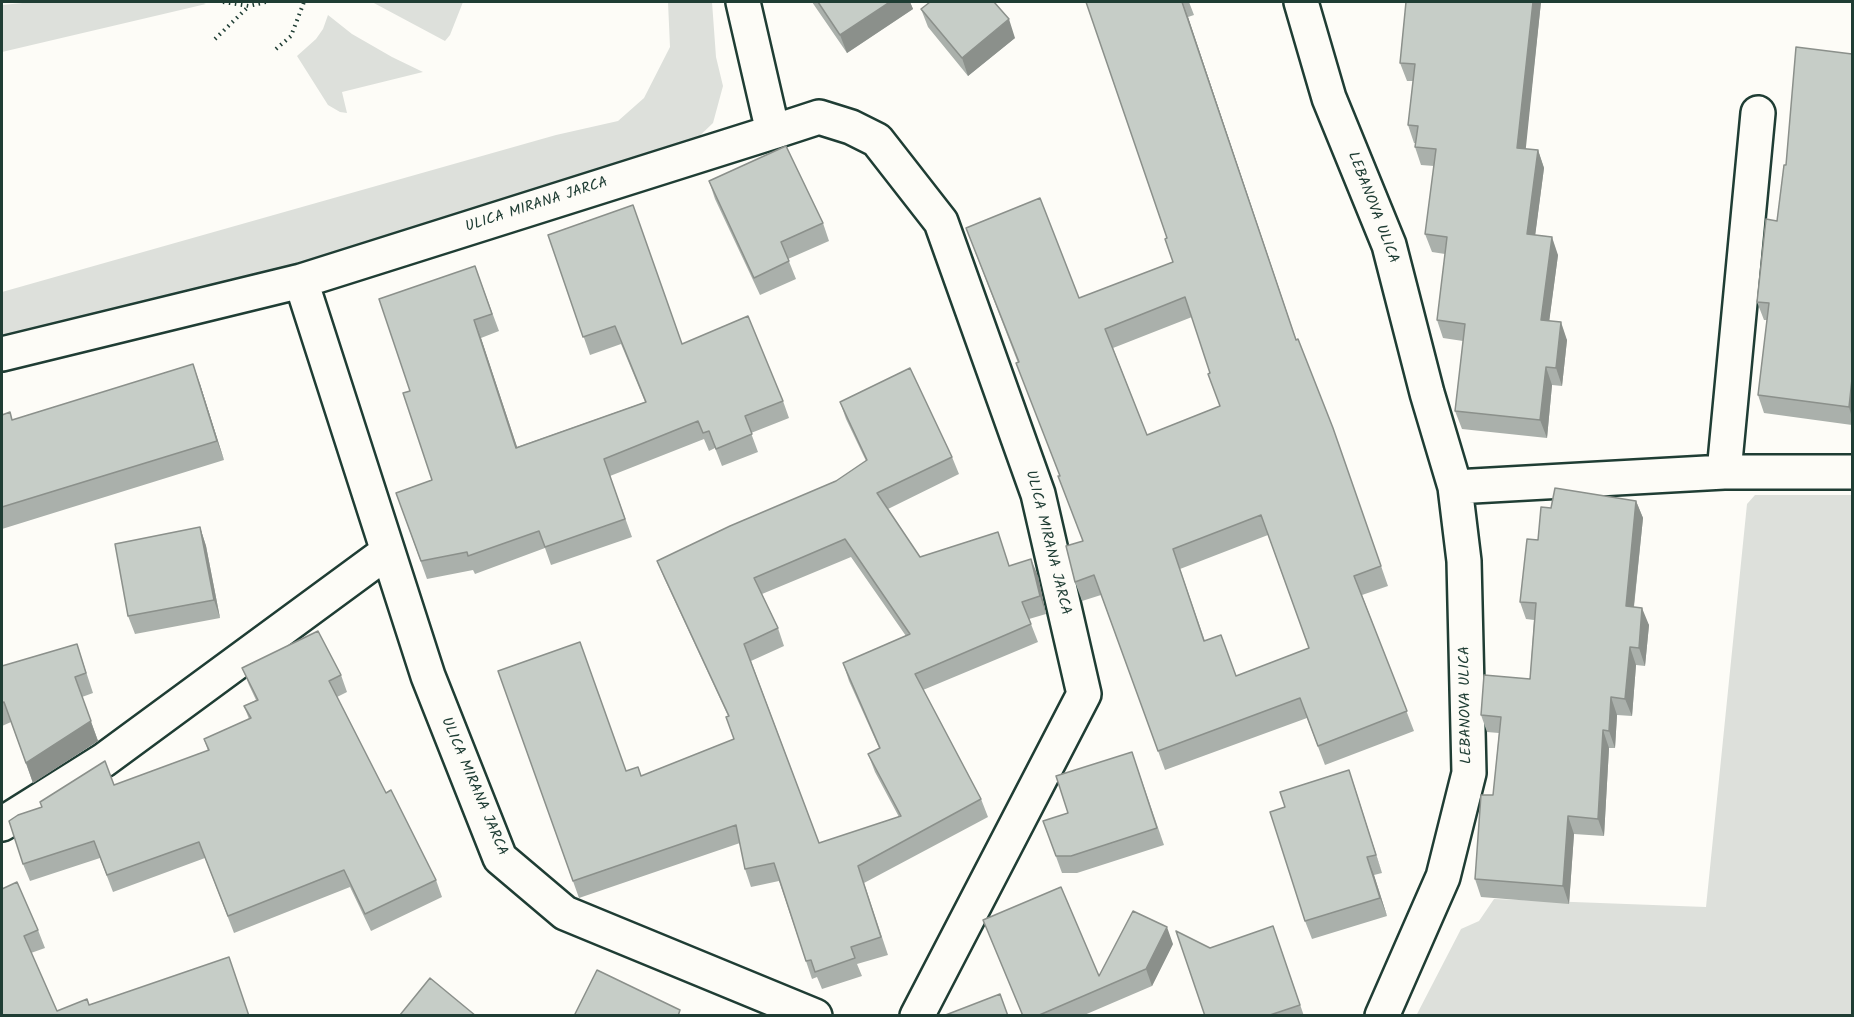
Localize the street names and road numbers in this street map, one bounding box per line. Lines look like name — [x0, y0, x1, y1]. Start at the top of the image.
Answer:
street label: LEBANOVA ULICA — [1342, 150, 1402, 266]
street label: ULICA MIRANA JARCA — [464, 174, 610, 238]
street label: ULICA MIRANA JARCA — [1020, 469, 1074, 617]
street label: LEBANOVA ULICA — [1457, 646, 1477, 764]
street label: ULICA MIRANA JARCA — [436, 715, 510, 859]

